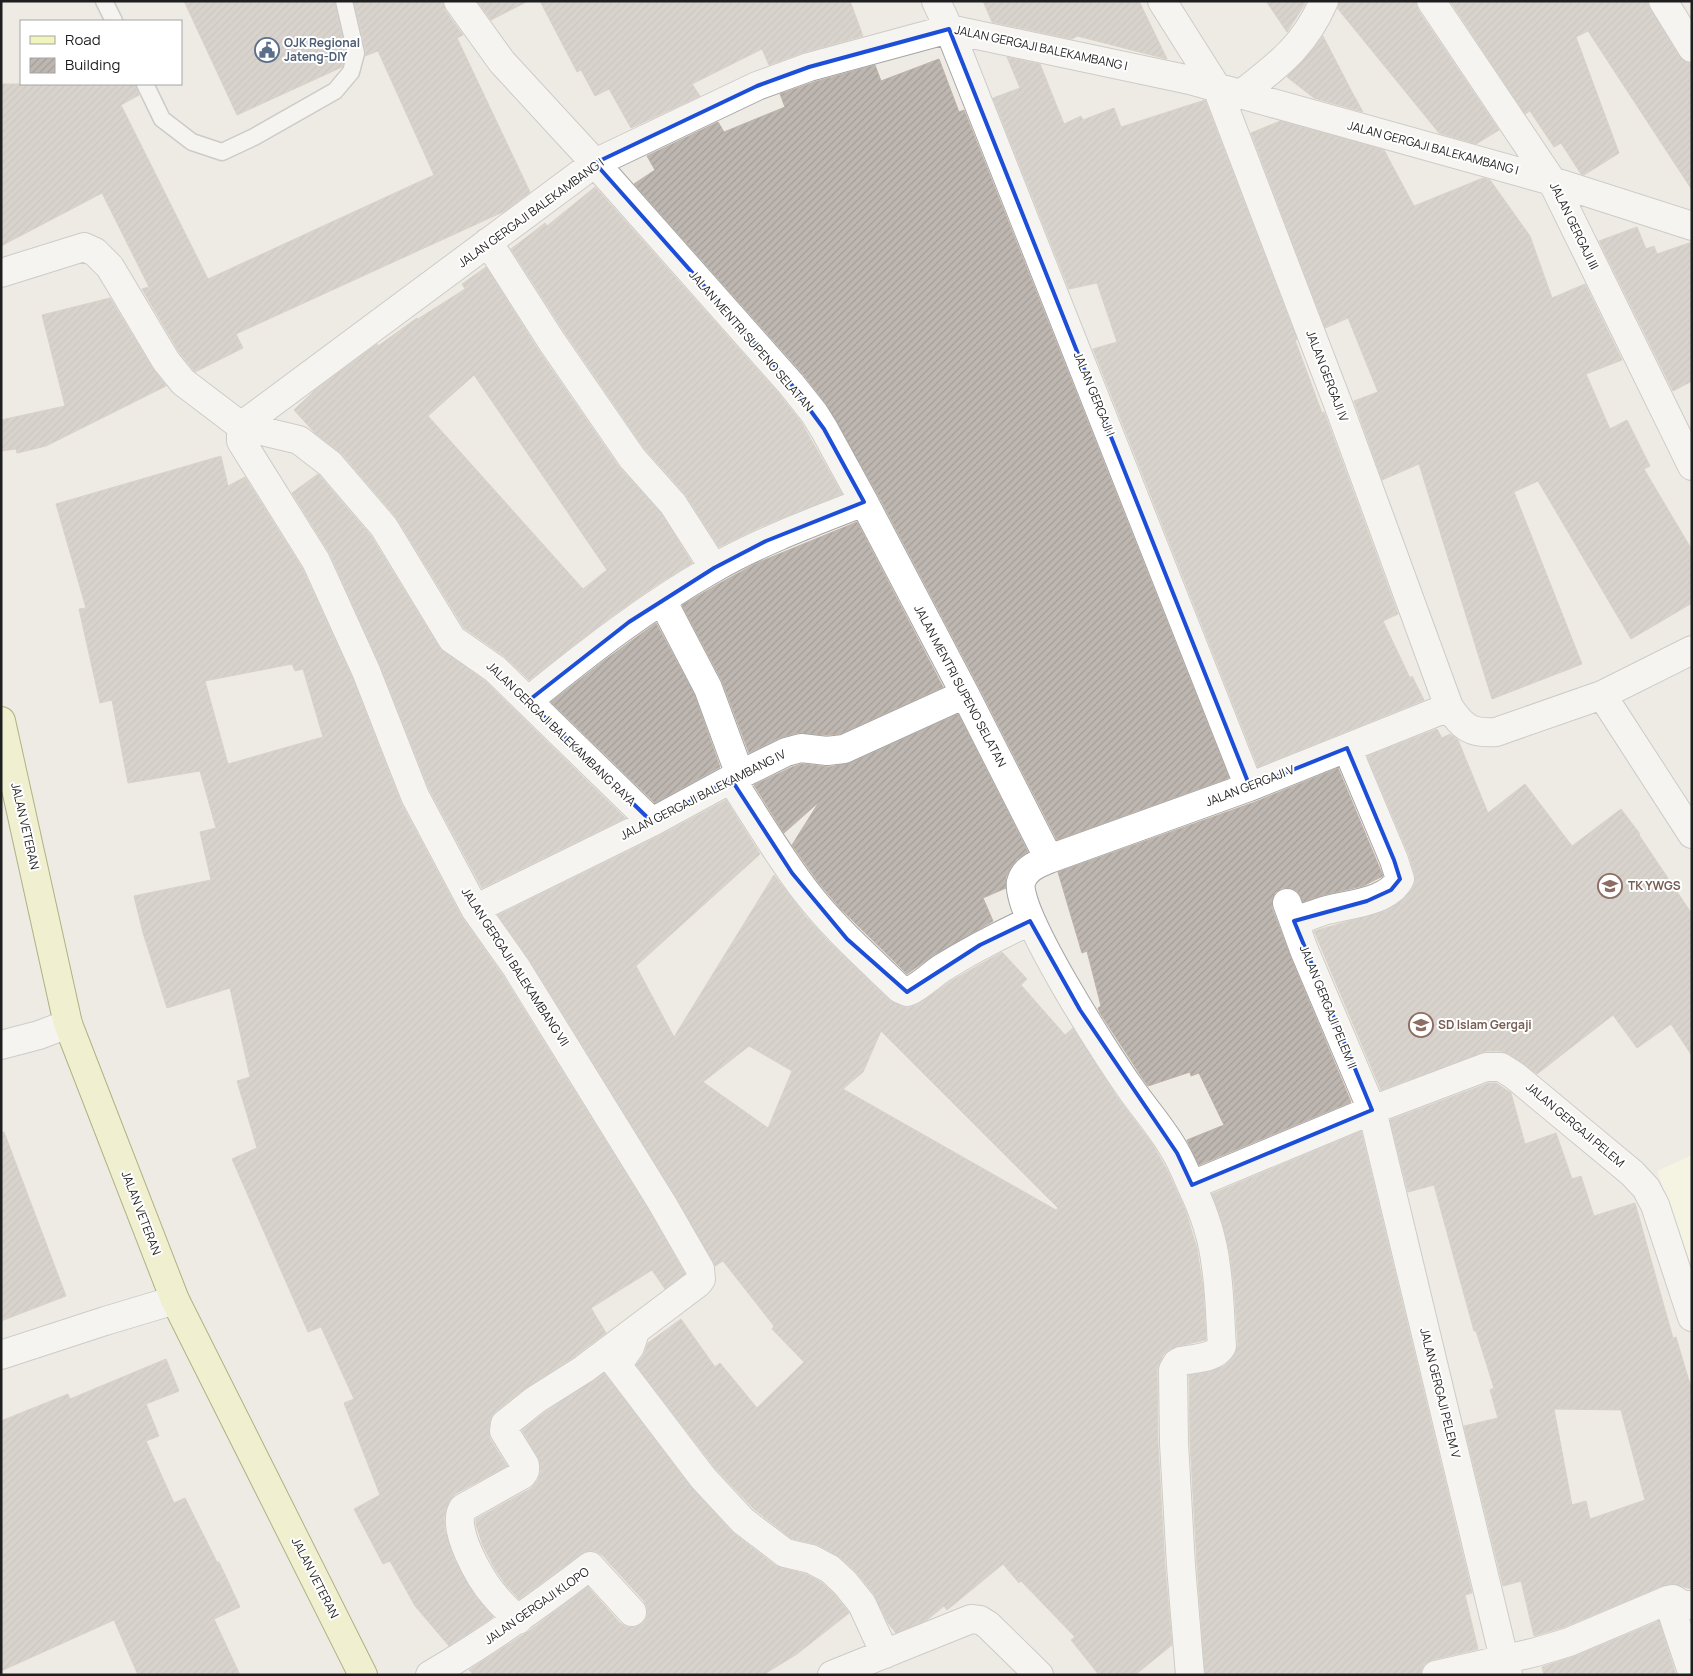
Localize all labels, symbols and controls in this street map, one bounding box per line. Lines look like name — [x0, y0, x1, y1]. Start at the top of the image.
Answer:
legend — [20, 20, 182, 85]
street label: JALAN GERGAJI BALEKAMBANG I — [953, 21, 1129, 74]
text: Road — [65, 29, 101, 50]
place label: OJK Regional Jateng-DIY — [284, 34, 360, 65]
public building icon: OJK Regional Jateng-DIY — [254, 37, 280, 63]
text: Building — [65, 54, 120, 75]
street label: JALAN GERGAJI BALEKAMBANG I — [1346, 116, 1520, 179]
street label: JALAN GERGAJI BALEKAMBANG I — [454, 154, 607, 271]
street label: JALAN GERGAJI III — [1546, 179, 1603, 272]
street label: JALAN MENTRI SUPENO SELATAN — [685, 267, 817, 415]
street label: JALAN GERGAJI IV — [1302, 328, 1353, 425]
street label: JALAN GERGAJI I — [1070, 349, 1119, 439]
street label: JALAN MENTRI SUPENO SELATAN — [910, 602, 1011, 770]
street label: JALAN GERGAJI BALEKAMBANG RAYA — [483, 658, 640, 810]
street label: JALAN GERGAJI BALEKAMBANG IV — [617, 745, 789, 844]
street label: JALAN GERGAJI V — [1203, 760, 1297, 810]
street label: JALAN VETERAN — [7, 781, 44, 871]
school or university icon: TK YWGS — [1597, 873, 1623, 899]
place label: TK YWGS — [1628, 877, 1681, 894]
street label: JALAN GERGAJI BALEKAMBANG VII — [458, 884, 573, 1049]
street label: JALAN GERGAJI PELEM II — [1296, 942, 1361, 1071]
school or university icon: SD Islam Gergaji — [1408, 1012, 1434, 1038]
place label: SD Islam Gergaji — [1438, 1016, 1532, 1033]
street label: JALAN GERGAJI PELEM — [1522, 1078, 1628, 1171]
street label: JALAN VETERAN — [118, 1168, 165, 1257]
street label: JALAN GERGAJI PELEM V — [1416, 1326, 1465, 1460]
street label: JALAN VETERAN — [288, 1534, 343, 1621]
street label: JALAN GERGAJI KLOPO — [481, 1563, 593, 1648]

